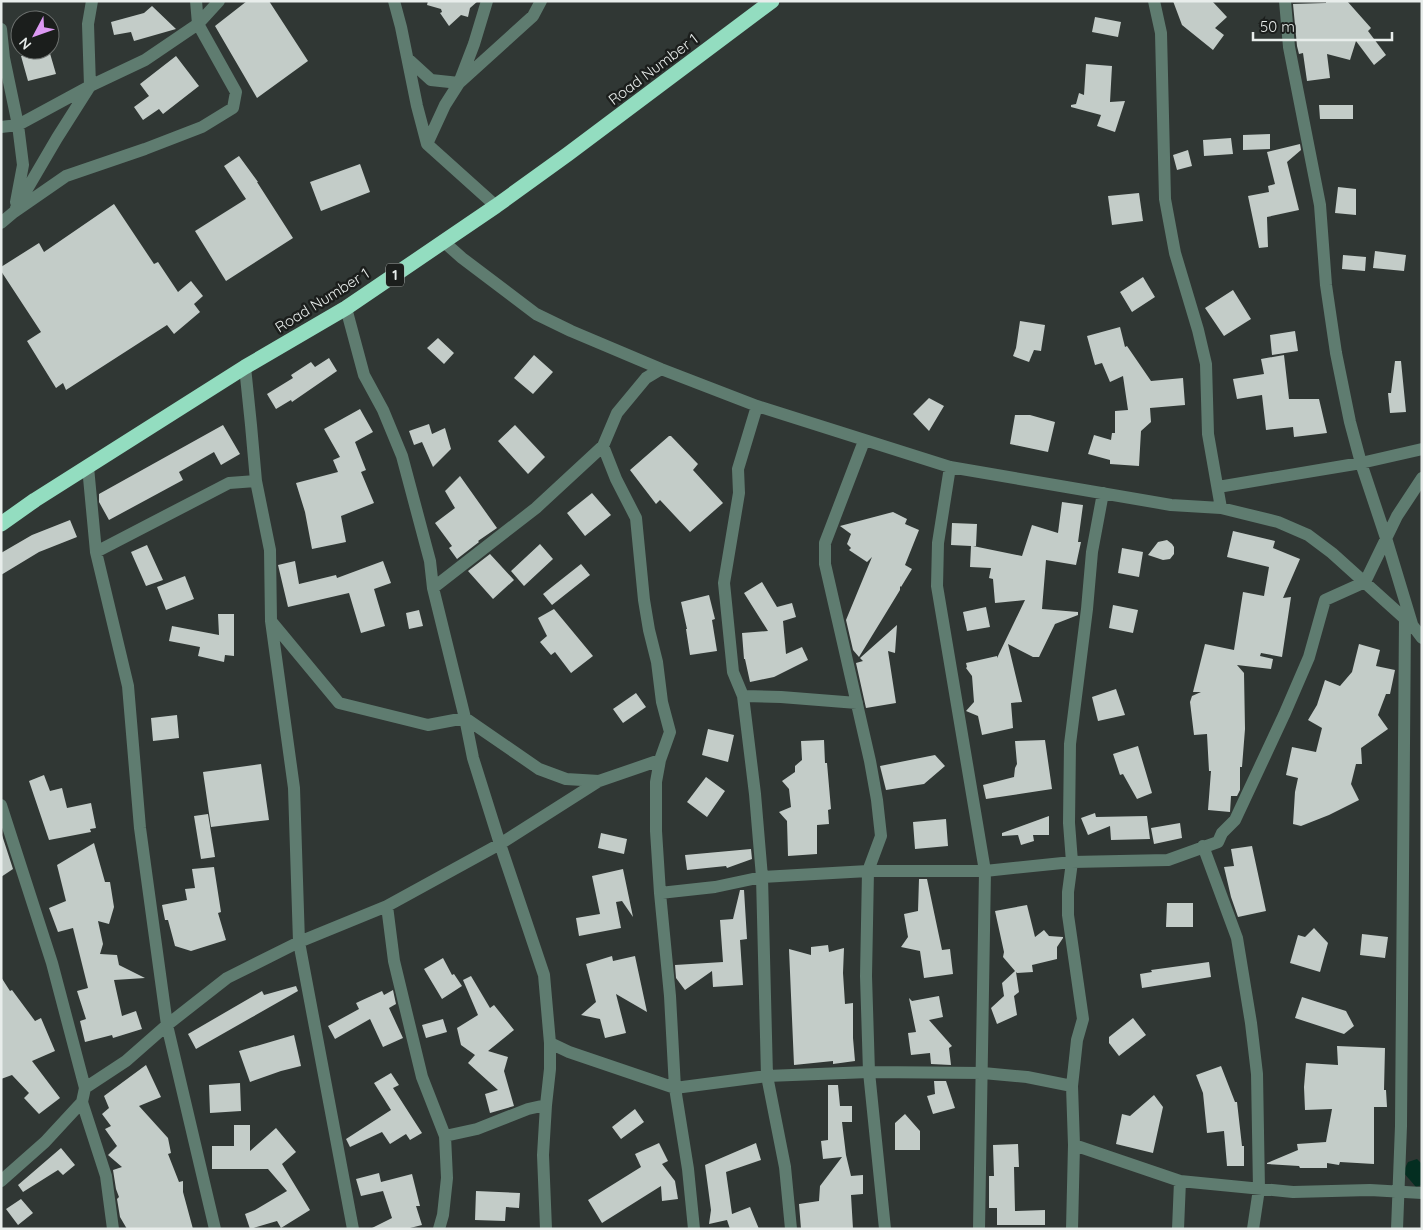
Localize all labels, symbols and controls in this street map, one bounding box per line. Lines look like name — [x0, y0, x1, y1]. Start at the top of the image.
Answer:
north arrow — [10, 10, 60, 60]
scale bar — [1253, 10, 1392, 42]
text: 50 m — [1260, 17, 1295, 36]
street label: Road Number 1 — [604, 29, 702, 109]
text: N — [15, 34, 35, 53]
street label: Road Number 1 — [271, 263, 373, 337]
road number: 1 — [386, 264, 404, 286]

